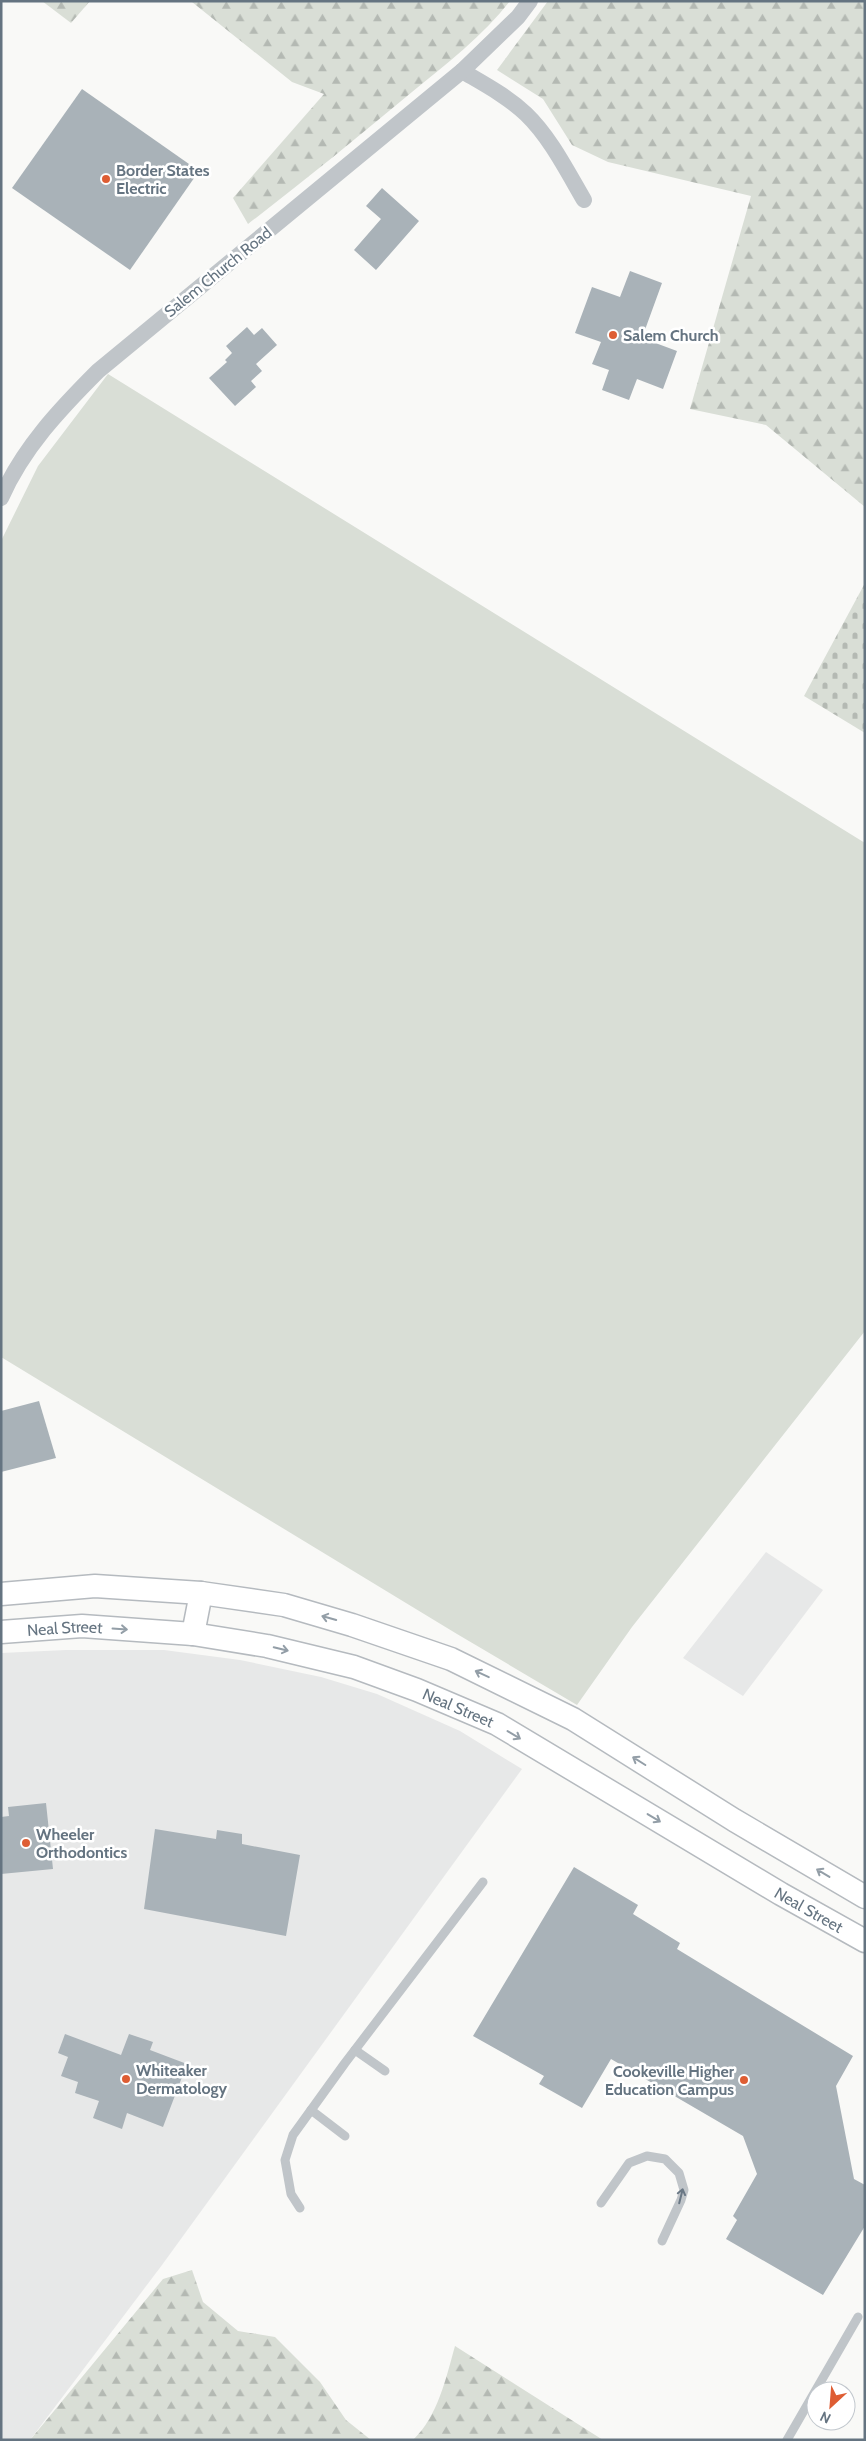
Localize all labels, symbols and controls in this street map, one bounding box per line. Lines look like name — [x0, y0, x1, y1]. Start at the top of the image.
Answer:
place label: Border States Electric — [116, 161, 210, 198]
marker: Border States Electric — [100, 173, 112, 185]
street label: Salem Church Road — [161, 223, 275, 321]
place label: Salem Church — [623, 326, 719, 345]
marker: Salem Church — [607, 329, 619, 341]
one-way arrow — [322, 1613, 338, 1622]
street label: Neal Street — [26, 1616, 104, 1640]
one-way arrow — [111, 1624, 127, 1633]
one-way arrow — [272, 1645, 288, 1654]
one-way arrow — [475, 1669, 490, 1678]
street label: Neal Street — [420, 1684, 497, 1731]
one-way arrow — [507, 1730, 521, 1740]
one-way arrow — [633, 1755, 647, 1765]
one-way arrow — [647, 1813, 661, 1823]
place label: Wheeler Orthodontics — [36, 1825, 127, 1862]
marker: Wheeler Orthodontics — [20, 1837, 32, 1849]
one-way arrow — [816, 1867, 830, 1877]
street label: Neal Street — [771, 1883, 847, 1937]
place label: Whiteaker Dermatology — [136, 2061, 228, 2098]
place label: Cookeville Higher Education Campus — [605, 2062, 735, 2099]
marker: Whiteaker Dermatology — [120, 2073, 132, 2085]
marker: Cookeville Higher Education Campus — [738, 2074, 750, 2086]
one-way arrow — [677, 2189, 686, 2205]
north arrow — [806, 2381, 856, 2431]
text: N — [817, 2407, 834, 2428]

